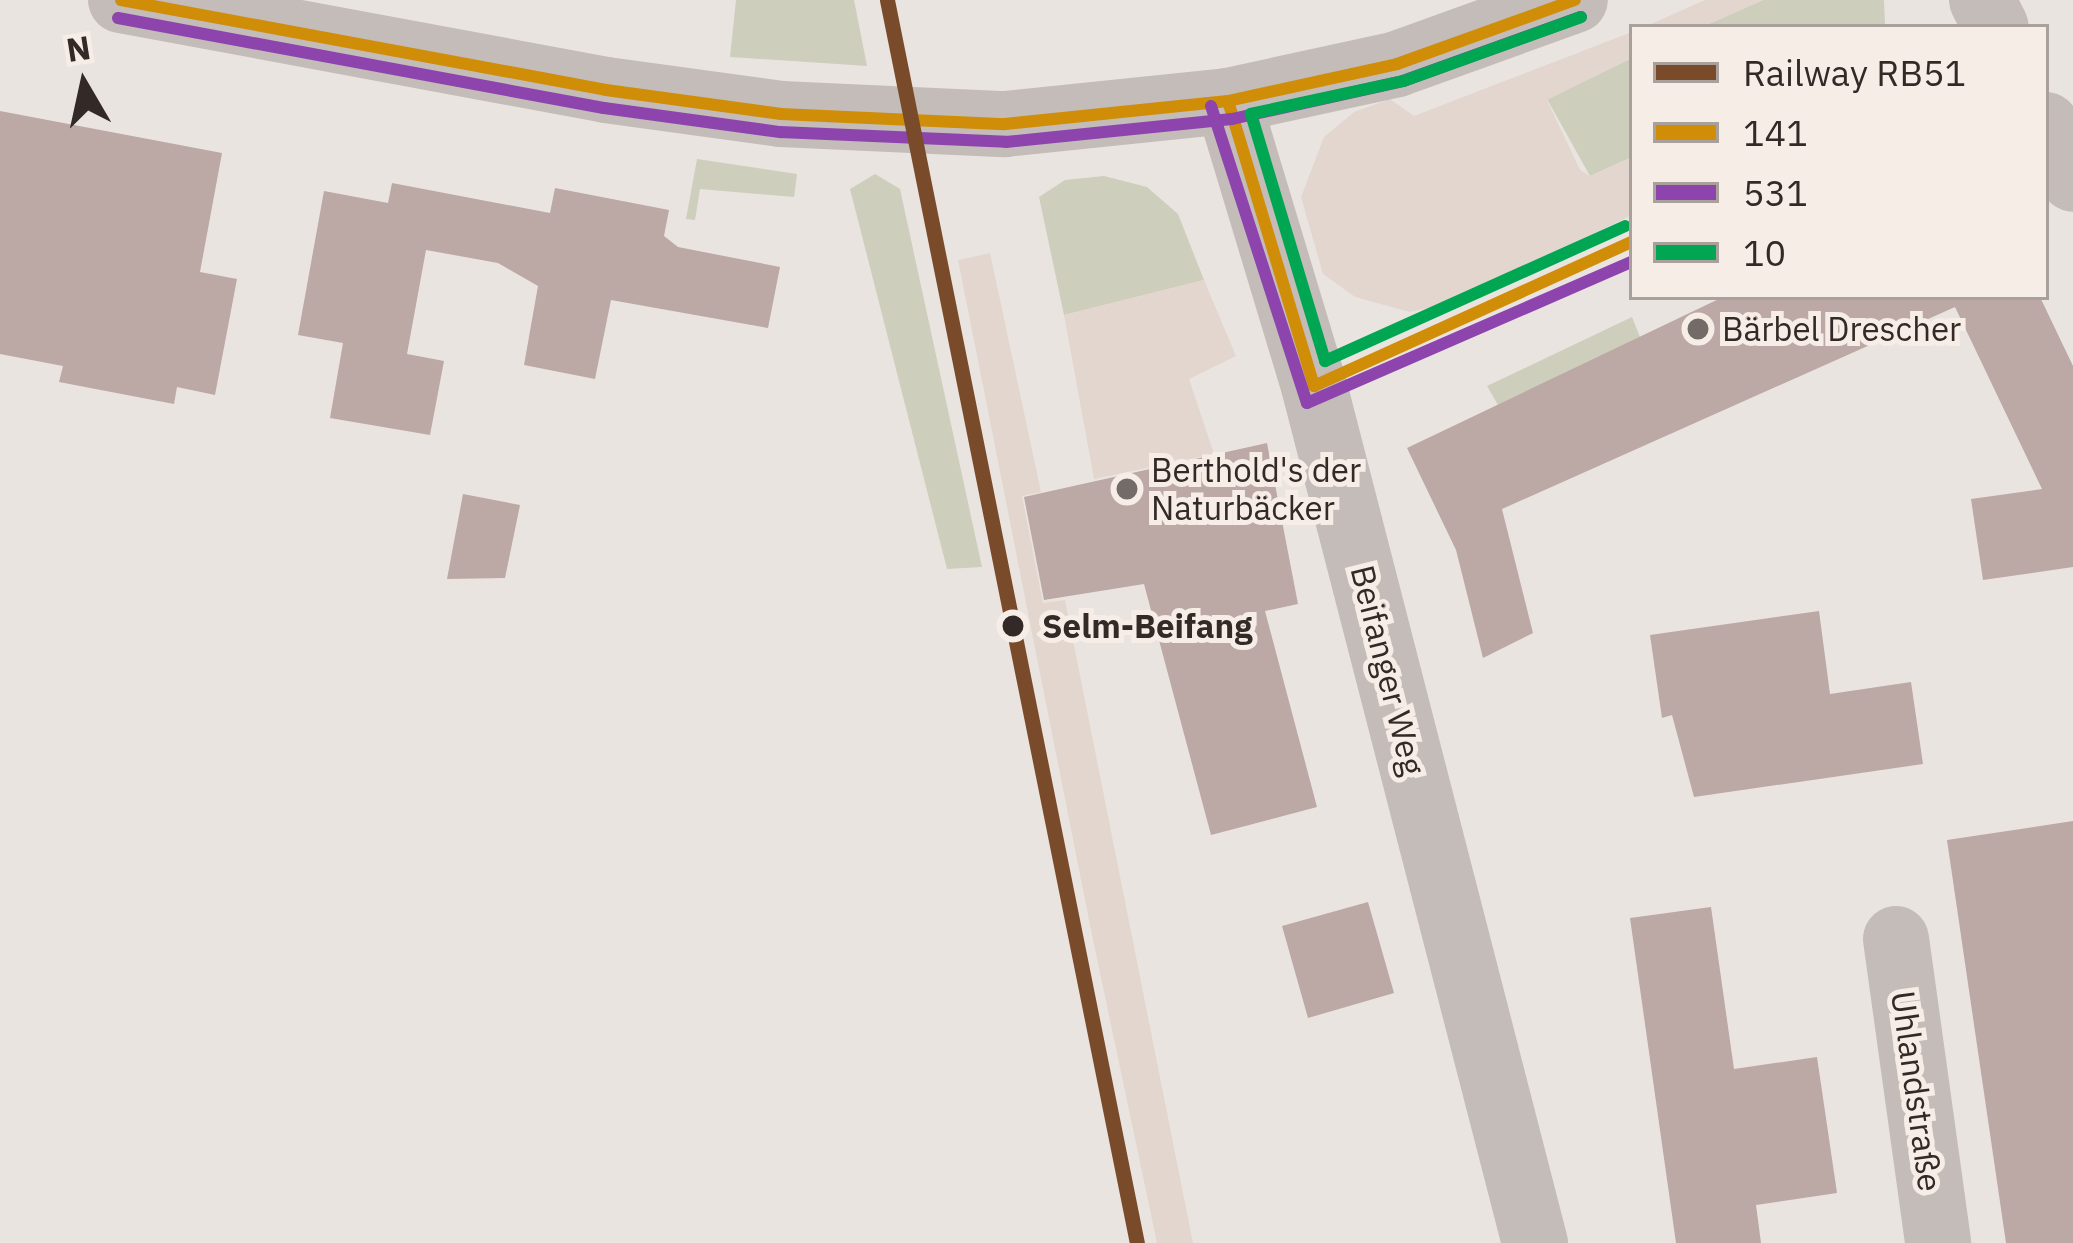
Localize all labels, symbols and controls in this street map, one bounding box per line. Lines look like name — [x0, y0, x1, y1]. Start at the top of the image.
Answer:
north arrow — [24, 24, 144, 144]
legend — [1629, 24, 2049, 300]
text: N — [63, 25, 93, 71]
text: Railway RB51 — [1743, 49, 1966, 96]
text: 141 — [1743, 109, 1808, 156]
text: 531 — [1743, 169, 1808, 216]
text: 10 — [1743, 229, 1786, 276]
place label: Bärbel Drescher — [1722, 309, 1961, 349]
marker: Bärbel Drescher — [1685, 316, 1711, 342]
place label: Berthold's der Naturbäcker — [1151, 450, 1361, 528]
marker: Berthold's der Naturbäcker — [1114, 476, 1140, 502]
street label: Beifanger Weg — [1343, 561, 1433, 779]
place label: Selm-Beifang — [1042, 606, 1253, 646]
marker: Selm-Beifang — [996, 609, 1030, 643]
street label: Uhlandstraße — [1883, 988, 1951, 1194]

